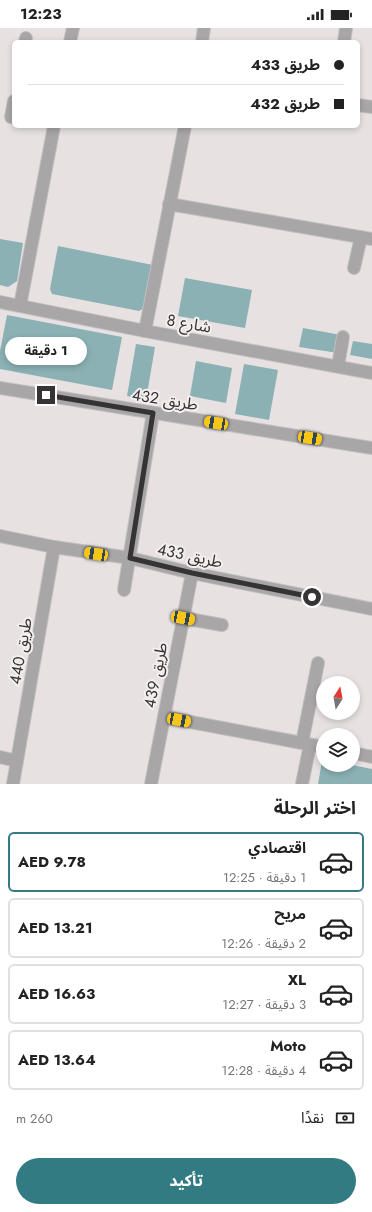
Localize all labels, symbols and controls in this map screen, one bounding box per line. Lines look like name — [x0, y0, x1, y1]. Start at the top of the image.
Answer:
text: 12:23 — [20, 3, 61, 25]
text: طريق 433 — [251, 54, 320, 76]
text: طريق 432 — [250, 93, 320, 115]
street label: شارع 8 — [165, 308, 213, 340]
callout: 1 دقيقة — [5, 337, 87, 365]
text: 1 دقيقة — [24, 341, 68, 360]
street label: طريق 432 — [130, 383, 200, 416]
route end — [37, 386, 55, 404]
car — [203, 415, 229, 431]
car — [297, 430, 323, 446]
street label: طريق 433 — [155, 537, 225, 574]
car — [83, 546, 109, 562]
route start — [303, 588, 321, 606]
car — [170, 610, 196, 626]
street label: طريق 440 — [3, 616, 38, 686]
street label: طريق 439 — [138, 640, 173, 710]
north arrow — [316, 676, 360, 720]
map controls — [316, 676, 360, 772]
car — [166, 712, 192, 728]
button: layers — [316, 728, 360, 772]
text: اختر الرحلة — [274, 795, 356, 821]
text: اقتصادي — [248, 837, 306, 859]
icon: car — [318, 844, 354, 880]
text: AED 9.78 — [18, 851, 86, 873]
text: 1 دقيقة · 12:25 — [223, 868, 306, 887]
text: مريح — [274, 903, 306, 925]
icon: car — [318, 910, 354, 946]
text: AED 13.21 — [18, 917, 93, 939]
text: 2 دقيقة · 12:26 — [221, 934, 306, 953]
text: XL — [288, 969, 306, 991]
icon: car — [318, 976, 354, 1012]
text: AED 16.63 — [18, 983, 95, 1005]
text: 3 دقيقة · 12:27 — [222, 995, 306, 1014]
text: Moto — [270, 1035, 306, 1057]
icon: car — [318, 1042, 354, 1078]
text: AED 13.64 — [18, 1049, 96, 1071]
text: 4 دقيقة · 12:28 — [222, 1061, 306, 1080]
text: نقدًا — [301, 1107, 324, 1129]
icon: cash — [334, 1107, 356, 1129]
text: 260 m — [16, 1109, 53, 1128]
button: تأكيد — [16, 1158, 356, 1204]

